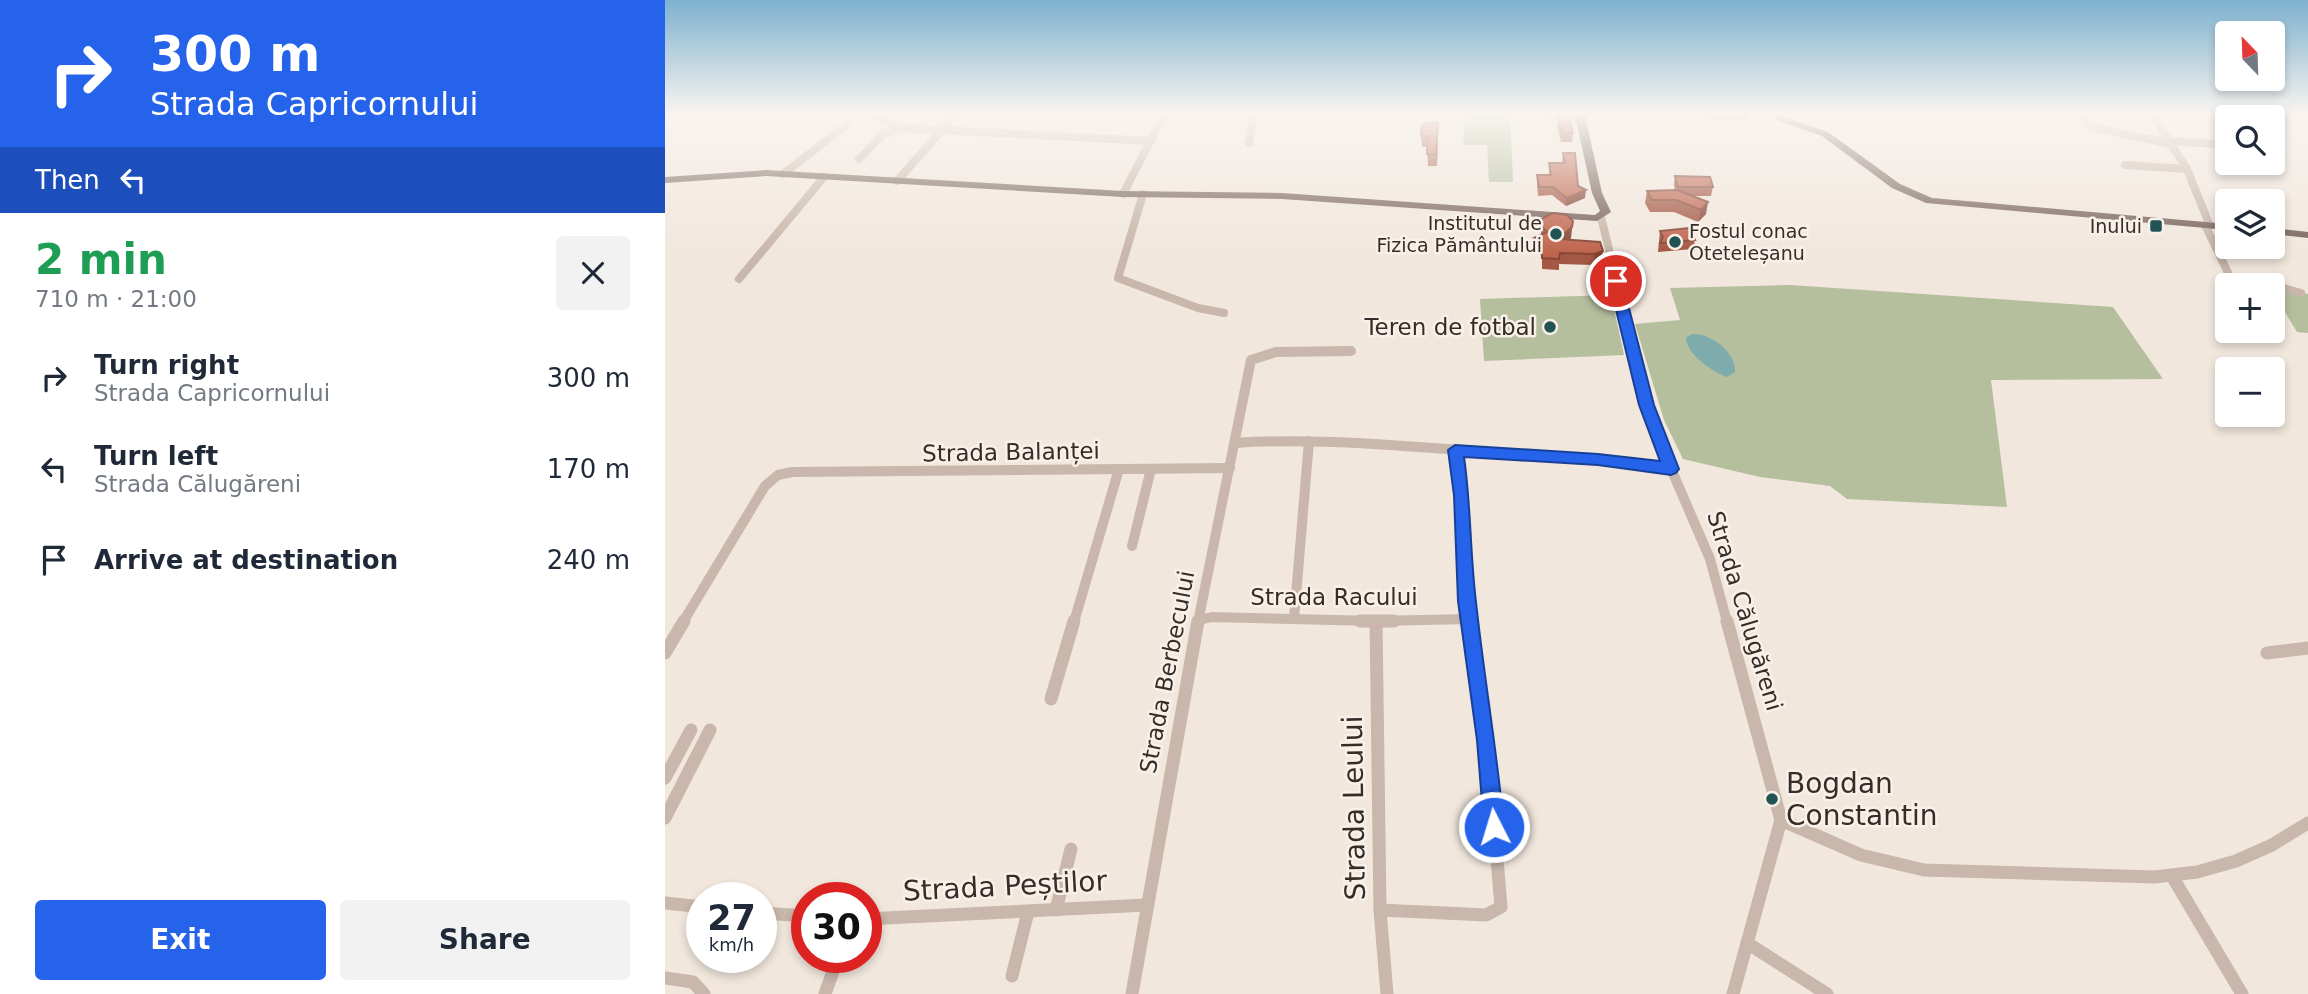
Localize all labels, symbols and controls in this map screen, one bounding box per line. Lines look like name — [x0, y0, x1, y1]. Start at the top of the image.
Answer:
north arrow — [2215, 21, 2285, 91]
map controls — [2215, 21, 2285, 427]
text: 300 m — [150, 26, 320, 83]
icon: right — [35, 28, 126, 119]
text: Strada Capricornului — [150, 85, 478, 123]
button: search — [2215, 105, 2285, 175]
icon: left — [114, 161, 152, 199]
text: Then — [35, 165, 100, 195]
button: layers — [2215, 189, 2285, 259]
place label: Institutul de Fizica Pământului — [1376, 212, 1542, 256]
place label: Inului — [2090, 215, 2142, 237]
marker: Inului — [2148, 218, 2164, 234]
place label: Fostul conac Oteteleșanu — [1689, 220, 1808, 265]
marker: Institutul de Fizica Pământului — [1548, 226, 1564, 242]
marker: Fostul conac Oteteleșanu — [1667, 234, 1683, 250]
text: 2 min — [35, 235, 167, 284]
button: close — [556, 236, 630, 310]
pin — [1586, 251, 1646, 311]
icon: arrive — [1597, 262, 1635, 300]
button: + — [2215, 273, 2285, 343]
text: 710 m · 21:00 — [35, 286, 197, 312]
place label: Teren de fotbal — [1363, 314, 1536, 340]
marker: Teren de fotbal — [1542, 319, 1558, 335]
text: Turn right — [94, 350, 239, 380]
button: − — [2215, 357, 2285, 427]
icon: right — [35, 359, 73, 397]
text: 300 m — [547, 363, 630, 393]
text: Strada Capricornului — [94, 380, 330, 406]
street label: Strada Balanței — [922, 437, 1100, 468]
text: Turn left — [94, 441, 218, 471]
icon: left — [35, 450, 73, 488]
text: 170 m — [547, 454, 630, 484]
text: Strada Călugăreni — [94, 471, 301, 497]
street label: Strada Călugăreni — [1702, 508, 1788, 714]
icon: arrive — [35, 541, 73, 579]
text: Arrive at destination — [94, 545, 398, 575]
text: 240 m — [547, 545, 630, 575]
street label: Strada Berbecului — [1135, 568, 1199, 776]
street label: Strada Racului — [1250, 584, 1418, 610]
street label: Strada Leului — [1336, 715, 1372, 901]
place label: Bogdan Constantin — [1786, 767, 1937, 832]
position arrow — [1457, 790, 1531, 864]
marker: Bogdan Constantin — [1764, 791, 1780, 807]
street label: Strada Peștilor — [902, 864, 1108, 908]
speed limit sign: 30 — [791, 882, 882, 973]
text: 27 — [707, 898, 756, 938]
button: Exit — [35, 900, 326, 980]
button: Share — [340, 900, 630, 980]
text: km/h — [709, 934, 754, 955]

